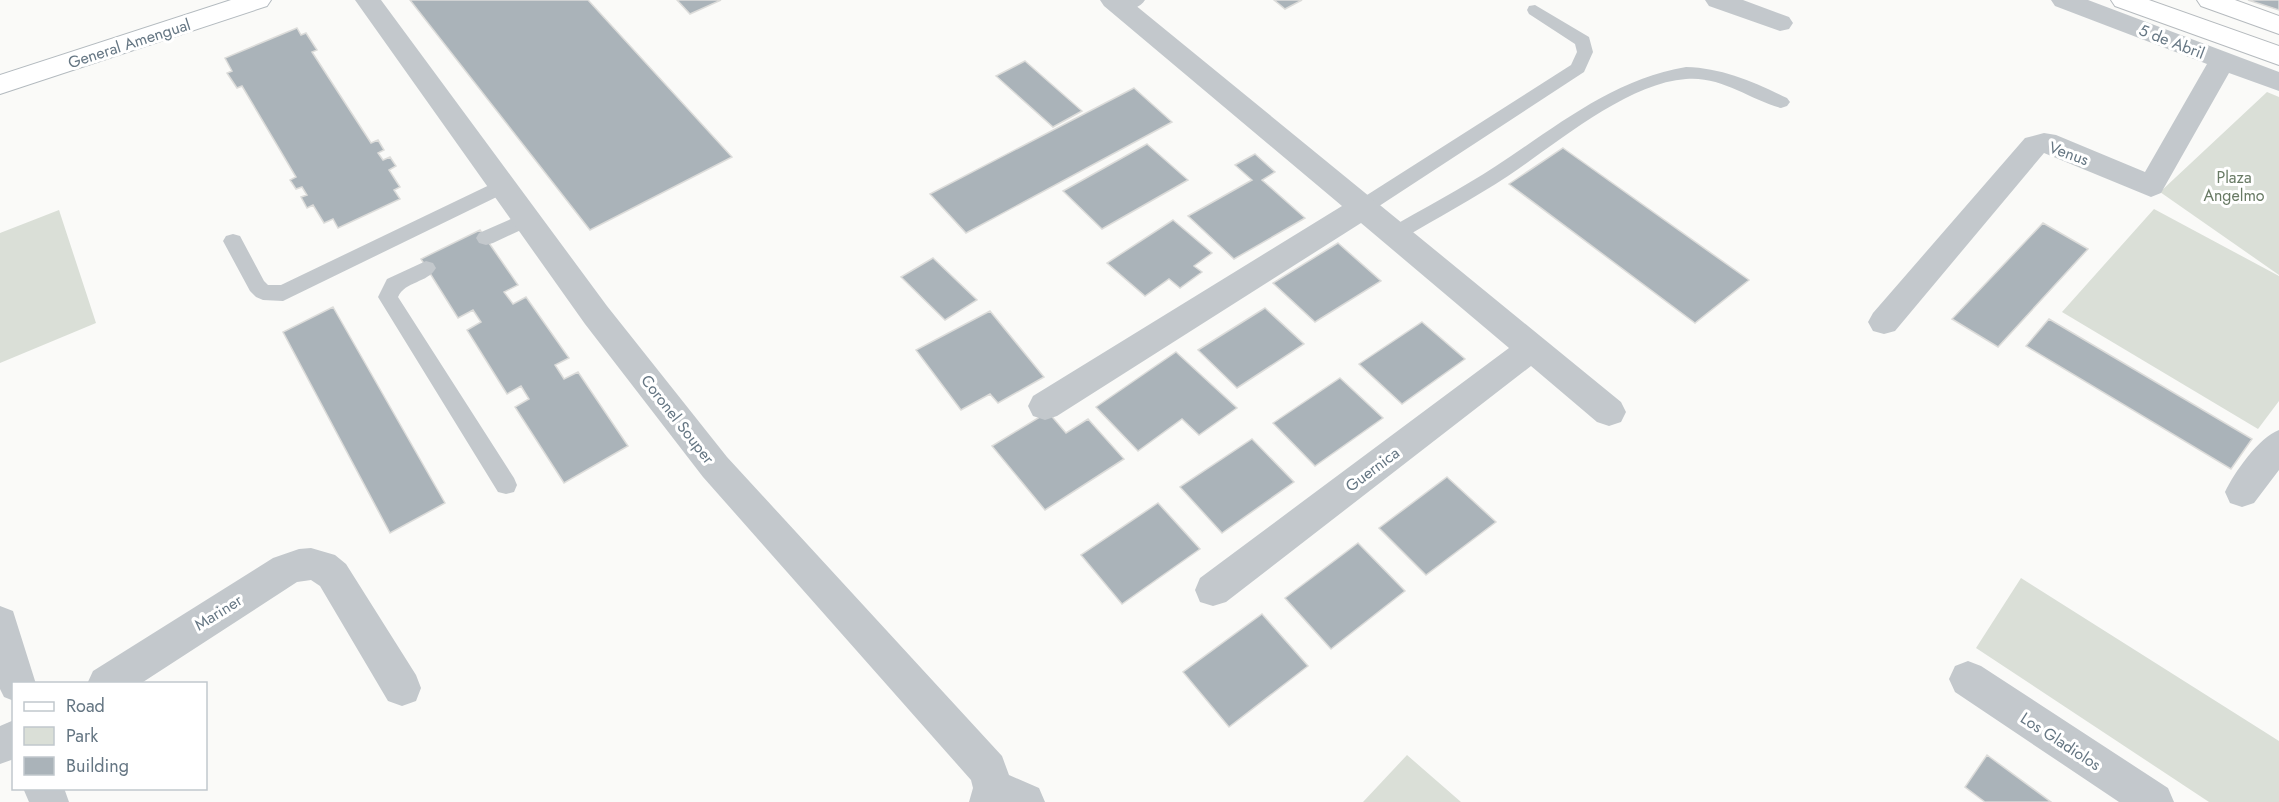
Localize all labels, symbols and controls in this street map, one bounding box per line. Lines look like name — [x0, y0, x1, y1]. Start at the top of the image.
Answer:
street label: General Amengual — [65, 13, 193, 74]
street label: 5 de Abril — [2135, 18, 2208, 65]
street label: Venus — [2046, 136, 2092, 171]
park label: Plaza Angelmo — [2203, 166, 2265, 207]
street label: Coronel Souper — [635, 370, 720, 469]
street label: Guernica — [1340, 441, 1404, 497]
street label: Mariner — [190, 589, 247, 636]
legend — [12, 682, 207, 790]
text: Road — [66, 693, 105, 719]
street label: Los Gladiolos — [2016, 707, 2106, 776]
text: Park — [66, 723, 98, 749]
text: Building — [66, 753, 129, 779]

